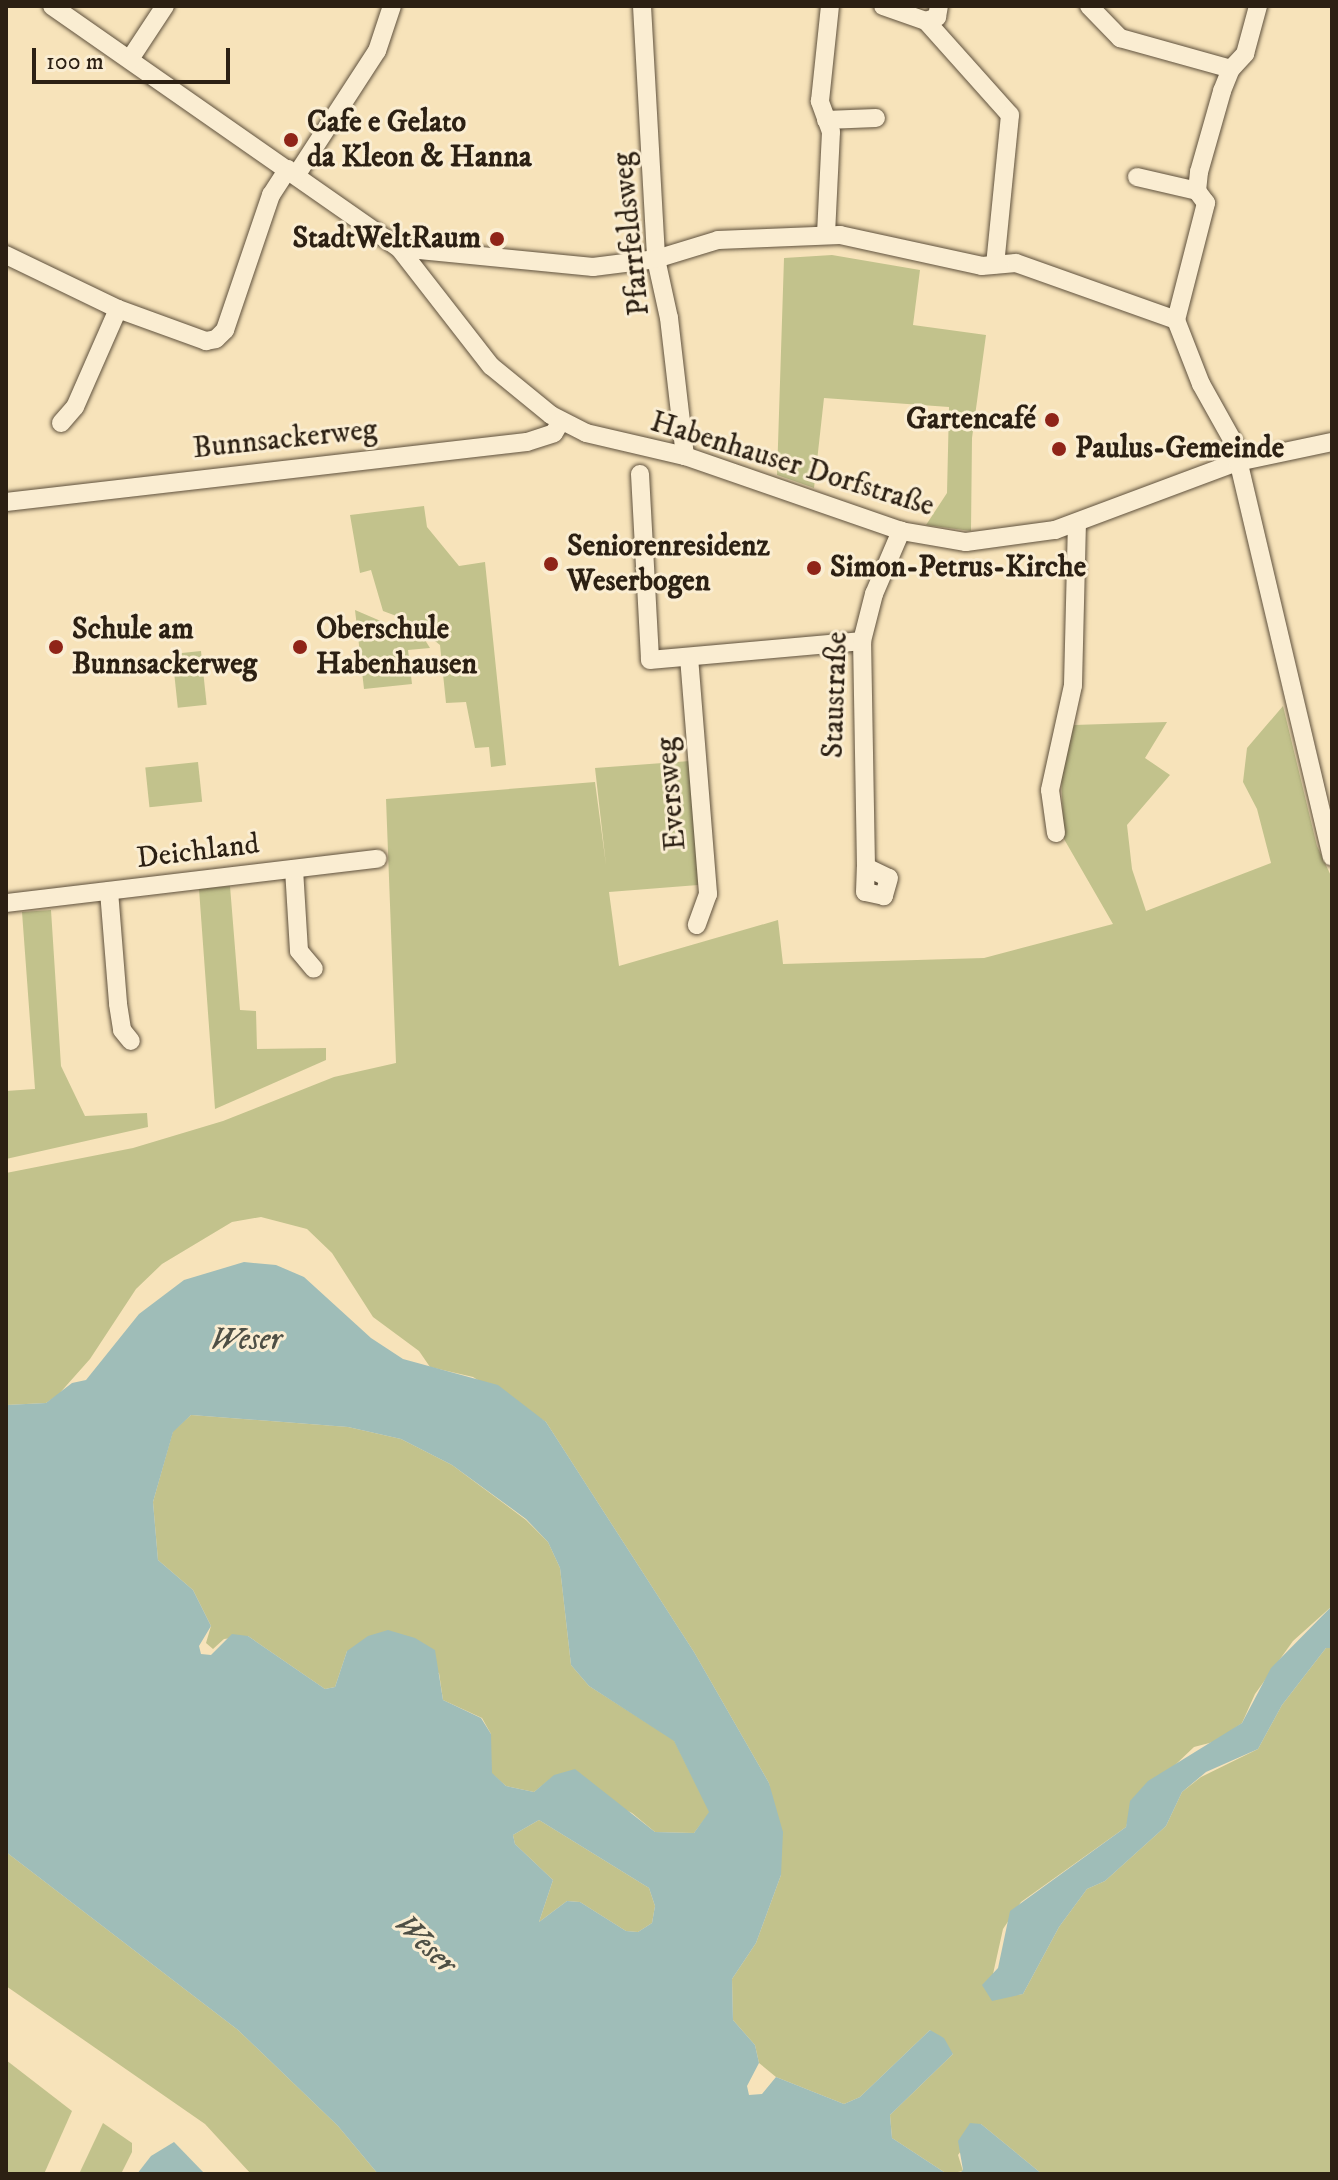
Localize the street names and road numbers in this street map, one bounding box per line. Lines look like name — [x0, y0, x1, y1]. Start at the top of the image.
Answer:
street label: Pfarrfeldsweg — [606, 151, 658, 317]
street label: Habenhauser Dorfstraße — [646, 405, 938, 525]
street label: Bunnsackerweg — [191, 412, 379, 468]
street label: Staustraße — [816, 631, 856, 759]
street label: Eversweg — [649, 736, 695, 852]
street label: Deichland — [135, 827, 261, 877]

